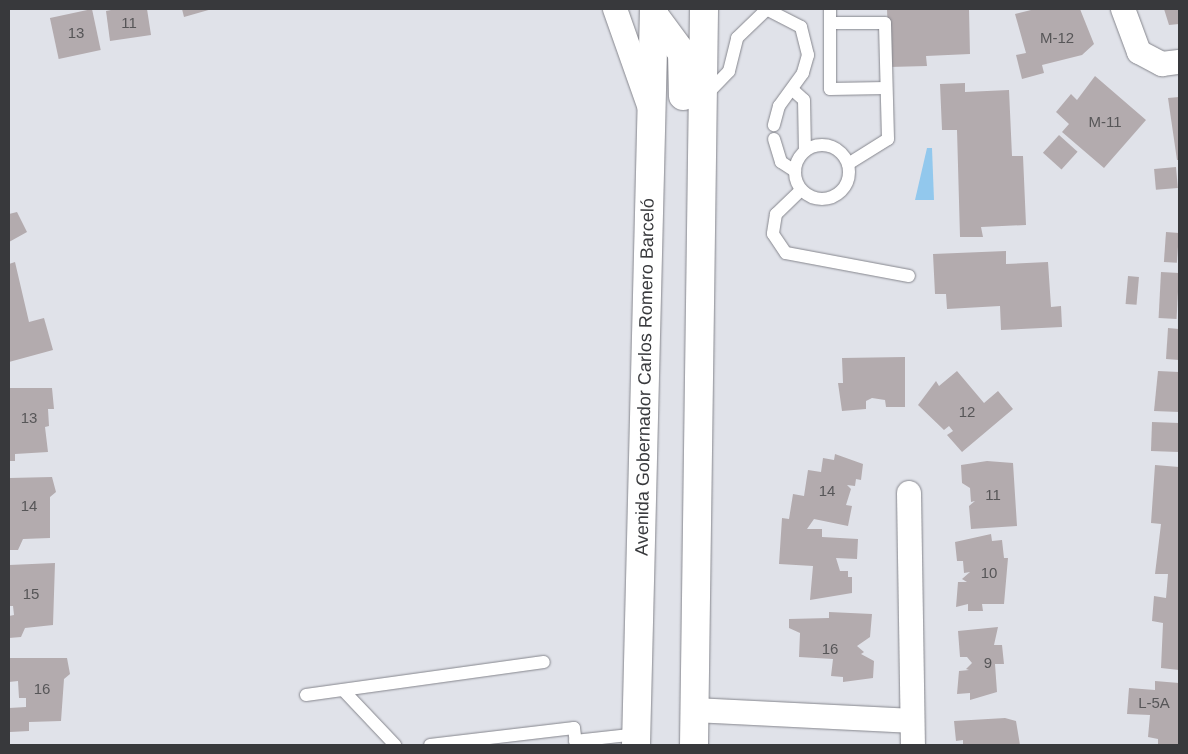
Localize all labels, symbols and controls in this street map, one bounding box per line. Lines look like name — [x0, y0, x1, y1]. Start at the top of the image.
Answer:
house number: 11 — [121, 14, 137, 32]
house number: 13 — [68, 24, 84, 42]
house number: M-12 — [1040, 29, 1074, 47]
house number: M-11 — [1088, 113, 1122, 131]
street label: Avenida Gobernador Carlos Romero Barceló — [631, 198, 659, 556]
house number: 12 — [959, 403, 975, 421]
house number: 13 — [21, 409, 37, 427]
house number: 14 — [819, 482, 835, 500]
house number: 11 — [985, 486, 1001, 504]
house number: 14 — [21, 497, 37, 515]
house number: 10 — [981, 564, 997, 582]
house number: 15 — [23, 585, 39, 603]
house number: 16 — [822, 640, 838, 658]
house number: 9 — [984, 654, 992, 672]
house number: 16 — [34, 680, 50, 698]
house number: L-5A — [1138, 694, 1170, 712]

